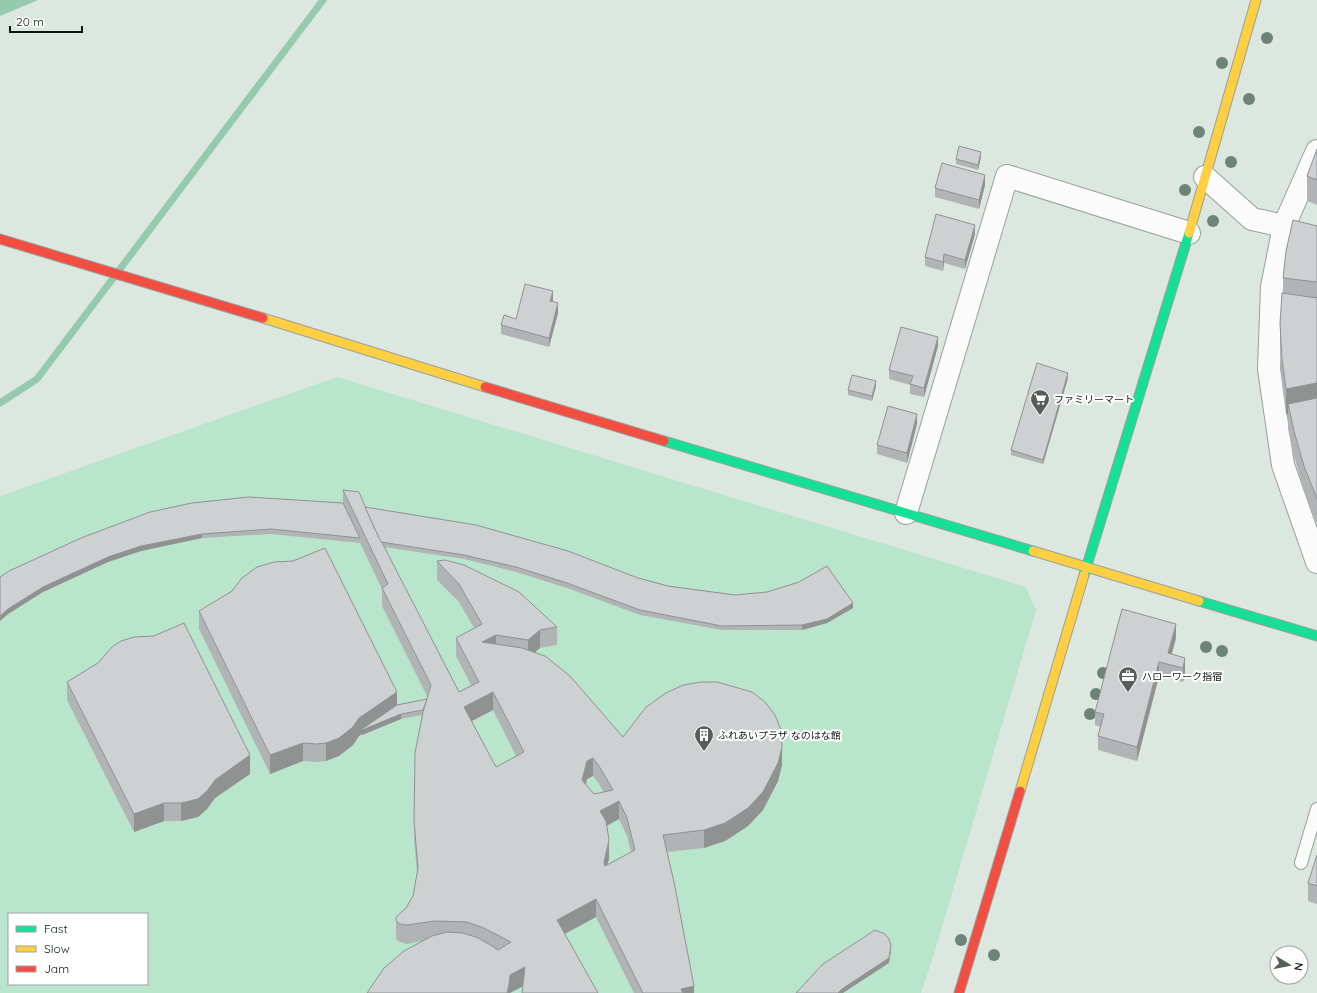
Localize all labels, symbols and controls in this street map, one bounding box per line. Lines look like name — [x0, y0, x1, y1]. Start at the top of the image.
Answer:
scale bar — [10, 8, 82, 34]
text: 20 m — [16, 14, 44, 29]
supermarket icon: ファミリーマート — [1029, 388, 1051, 416]
place label: ファミリーマート — [1054, 393, 1134, 406]
office icon: ハローワーク指宿 — [1117, 665, 1139, 693]
place label: ハローワーク指宿 — [1142, 670, 1222, 683]
building icon: ふれあいプラザ なのはな館 — [693, 724, 715, 752]
place label: ふれあいプラザ なのはな館 — [718, 729, 841, 742]
legend — [8, 913, 148, 985]
text: Fast — [44, 921, 68, 936]
text: Slow — [44, 941, 70, 956]
north arrow — [1269, 945, 1309, 985]
text: Jam — [44, 961, 69, 976]
text: N — [1291, 962, 1306, 972]

